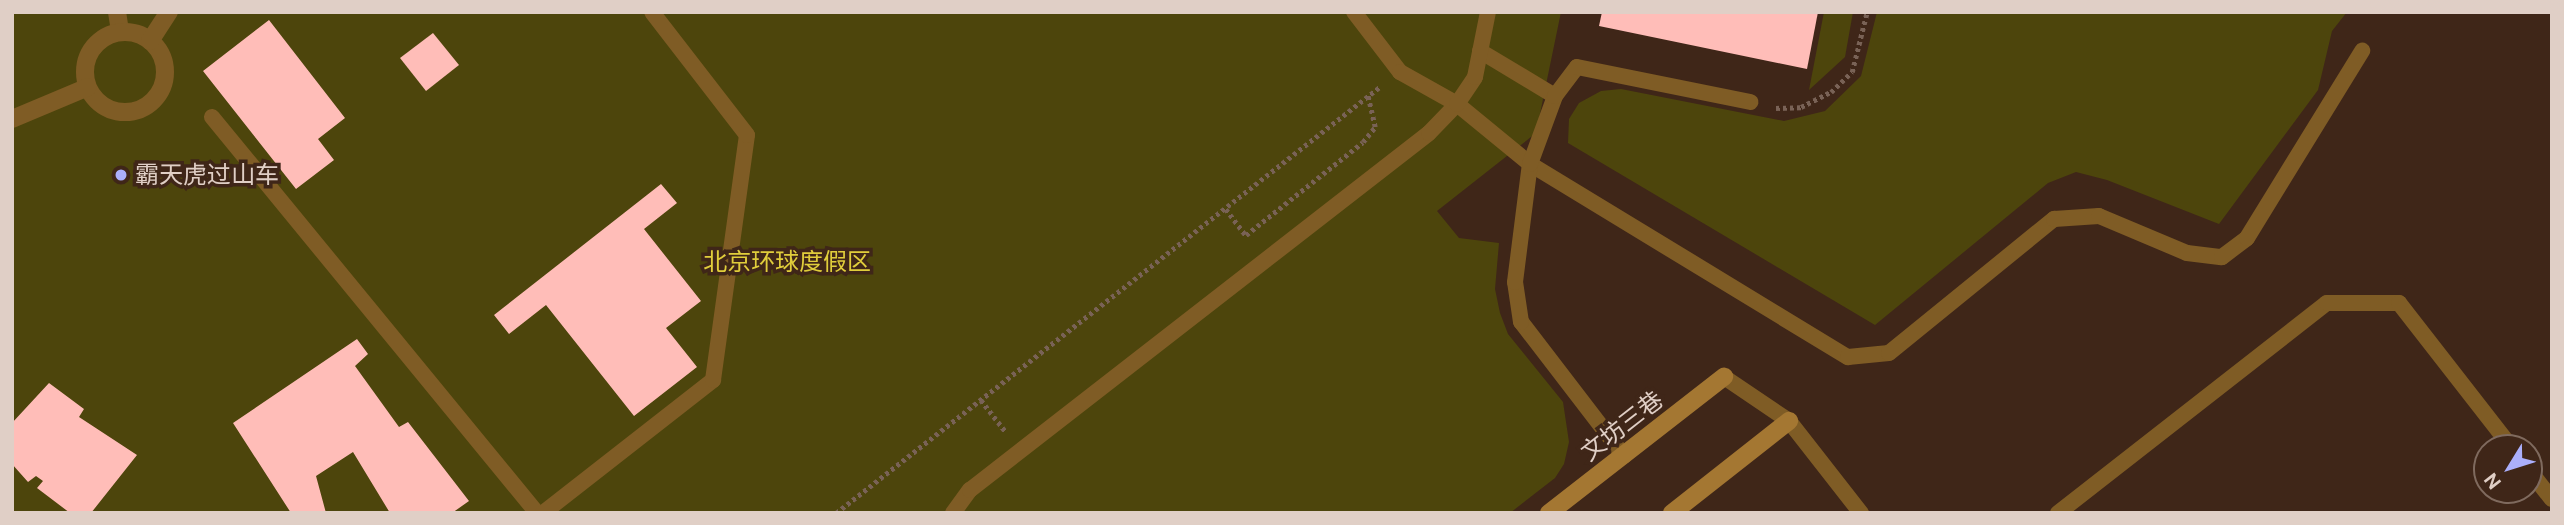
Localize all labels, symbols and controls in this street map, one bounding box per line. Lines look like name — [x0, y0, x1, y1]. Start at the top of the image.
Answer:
place label: 霸天虎过山车 — [135, 161, 279, 189]
marker: 霸天虎过山车 — [113, 167, 129, 183]
park label: 北京环球度假区 — [703, 248, 871, 276]
street label: 文坊三巷 — [1575, 385, 1669, 467]
north arrow — [2473, 434, 2543, 504]
text: N — [2479, 468, 2507, 494]

